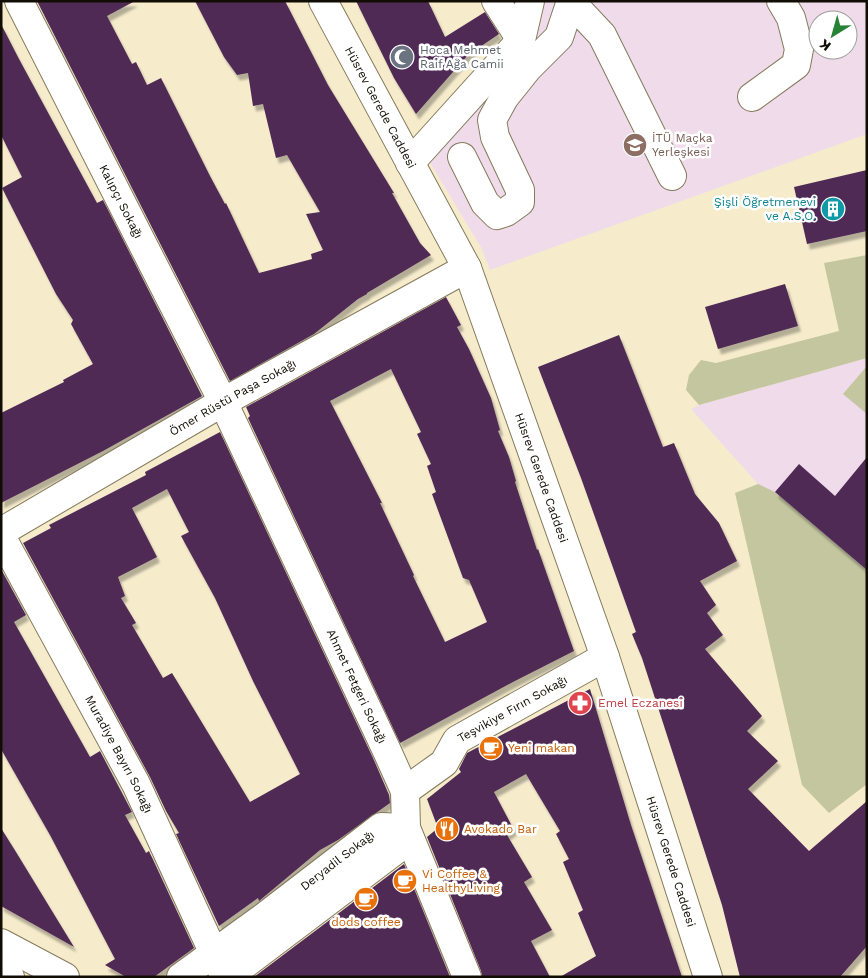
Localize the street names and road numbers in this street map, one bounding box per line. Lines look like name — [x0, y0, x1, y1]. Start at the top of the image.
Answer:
street label: Hüsrev Gerede Caddesi — [342, 44, 419, 171]
street label: Kalıpçı Sokağı — [96, 162, 146, 241]
street label: Ömer Rüstü Paşa Sokağı — [167, 356, 299, 439]
street label: Hüsrev Gerede Caddesi — [512, 411, 571, 544]
street label: Ahmet Fetgeri Sokağı — [324, 627, 389, 746]
street label: Teşvikiye Fırın Sokağı — [455, 673, 570, 745]
street label: Muradiye Bayırı Sokağı — [82, 693, 155, 815]
street label: Hüsrev Gerede Caddesi — [643, 794, 698, 929]
street label: Deryadil Sokağı — [298, 828, 377, 893]

